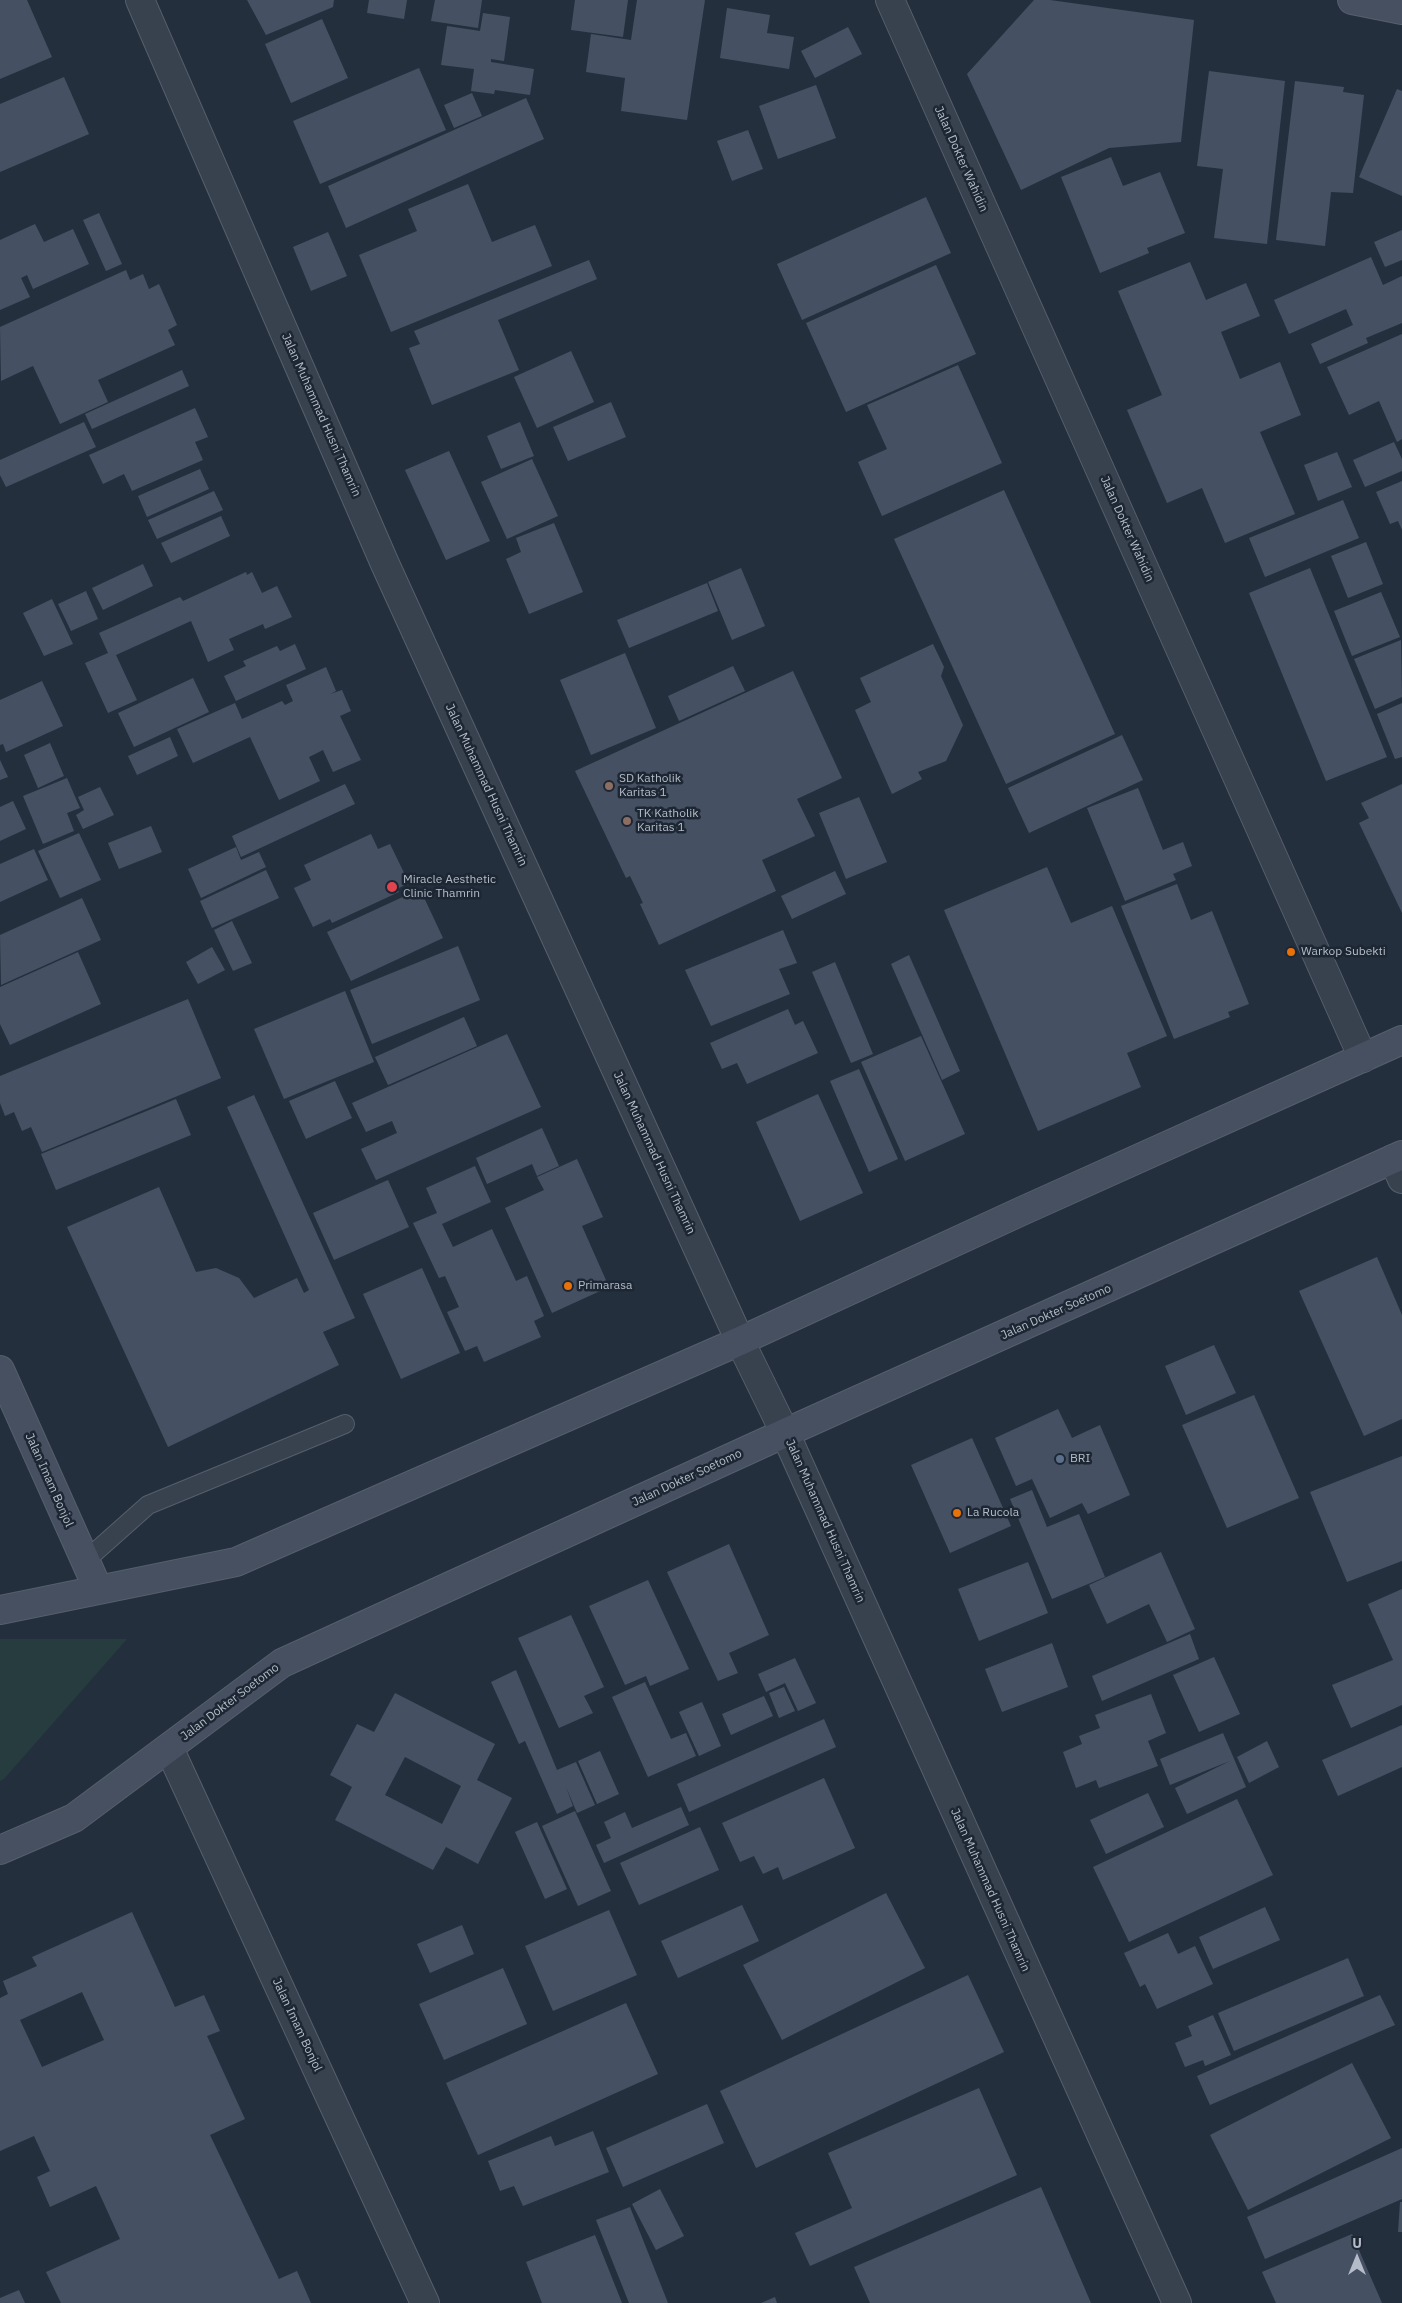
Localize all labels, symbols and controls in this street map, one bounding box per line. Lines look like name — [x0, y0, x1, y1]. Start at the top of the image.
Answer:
street label: Jalan Dokter Wahidin — [931, 104, 991, 214]
street label: Jalan Muhammad Husni Thamrin — [278, 331, 364, 499]
street label: Jalan Dokter Wahidin — [1097, 474, 1157, 584]
street label: Jalan Muhammad Husni Thamrin — [442, 702, 530, 868]
place label: SD Katholik Karitas 1 — [619, 772, 681, 800]
marker: SD Katholik Karitas 1 — [603, 780, 615, 792]
place label: TK Katholik Karitas 1 — [637, 807, 698, 835]
marker: TK Katholik Karitas 1 — [621, 815, 633, 827]
place label: Miracle Aesthetic Clinic Thamrin — [403, 873, 496, 901]
marker: Miracle Aesthetic Clinic Thamrin — [385, 880, 399, 894]
place label: Warkop Subekti — [1301, 945, 1386, 959]
marker: Warkop Subekti — [1285, 946, 1297, 958]
street label: Jalan Muhammad Husni Thamrin — [610, 1070, 698, 1236]
place label: Primarasa — [578, 1279, 632, 1293]
marker: Primarasa — [562, 1280, 574, 1292]
street label: Jalan Dokter Soetomo — [999, 1281, 1113, 1343]
street label: Jalan Imam Bonjol — [22, 1431, 76, 1529]
street label: Jalan Muhammad Husni Thamrin — [782, 1437, 868, 1605]
street label: Jalan Dokter Soetomo — [630, 1446, 744, 1510]
place label: BRI — [1070, 1452, 1090, 1466]
marker: BRI — [1054, 1453, 1066, 1465]
place label: La Rucola — [967, 1506, 1019, 1520]
marker: La Rucola — [951, 1507, 963, 1519]
street label: Jalan Dokter Soetomo — [178, 1660, 282, 1744]
street label: Jalan Muhammad Husni Thamrin — [947, 1806, 1033, 1974]
street label: Jalan Imam Bonjol — [269, 1976, 325, 2074]
north arrow — [1332, 2233, 1382, 2283]
text: U — [1352, 2234, 1362, 2252]

